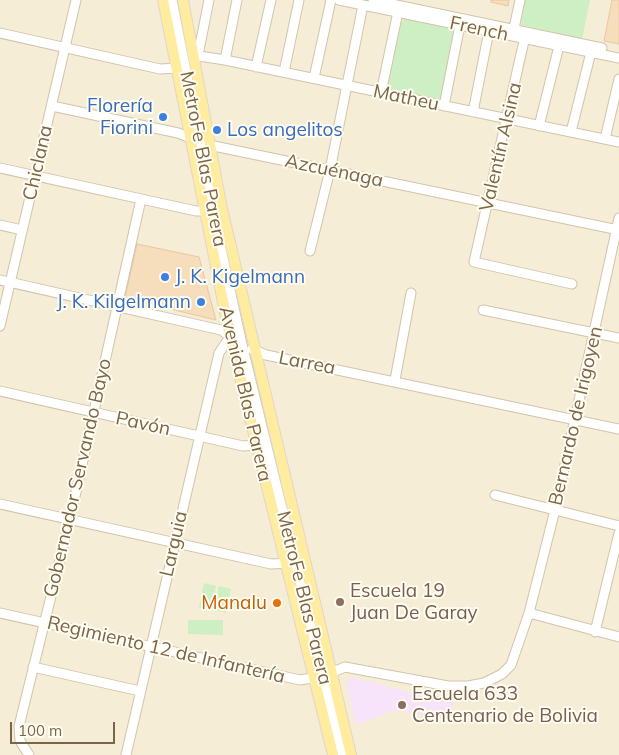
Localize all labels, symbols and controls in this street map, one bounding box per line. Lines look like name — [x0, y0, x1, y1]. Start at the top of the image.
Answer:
street label: French — [448, 12, 510, 46]
street label: MetroFe Blas Parera — [175, 69, 231, 249]
street label: Matheu — [371, 80, 441, 116]
street label: Valentín Alsina — [475, 80, 527, 214]
place label: Florería Fiorini — [87, 95, 153, 139]
marker: Florería Fiorini — [157, 111, 169, 123]
place label: Los angelitos — [227, 119, 343, 141]
street label: Chiclana — [18, 123, 58, 203]
marker: Los angelitos — [211, 124, 223, 136]
street label: Azcuénaga — [283, 149, 385, 193]
place label: J. K. Kigelmann — [175, 266, 305, 288]
marker: J. K. Kigelmann — [159, 271, 171, 283]
place label: J. K. Kilgelmann — [56, 291, 191, 313]
marker: J. K. Kilgelmann — [195, 296, 207, 308]
street label: Avenida Blas Parera — [214, 304, 276, 484]
street label: Bernardo de Irigoyen — [544, 324, 608, 508]
street label: Larrea — [277, 346, 337, 380]
street label: Gobernador Servando Bayo — [39, 356, 117, 600]
street label: Pavón — [114, 407, 172, 441]
street label: Larguia — [155, 509, 193, 579]
street label: MetroFe Blas Parera — [271, 509, 337, 687]
place label: Escuela 19 Juan De Garay — [350, 580, 478, 624]
place label: Manalu — [201, 592, 267, 614]
marker: Escuela 19 Juan De Garay — [334, 596, 346, 608]
marker: Manalu — [271, 597, 283, 609]
street label: Regimiento 12 de Infantería — [45, 612, 287, 688]
place label: Escuela 633 Centenario de Bolivia — [412, 683, 598, 727]
marker: Escuela 633 Centenario de Bolivia — [396, 699, 408, 711]
scale bar — [12, 712, 118, 744]
text: 100 m — [18, 721, 62, 740]

